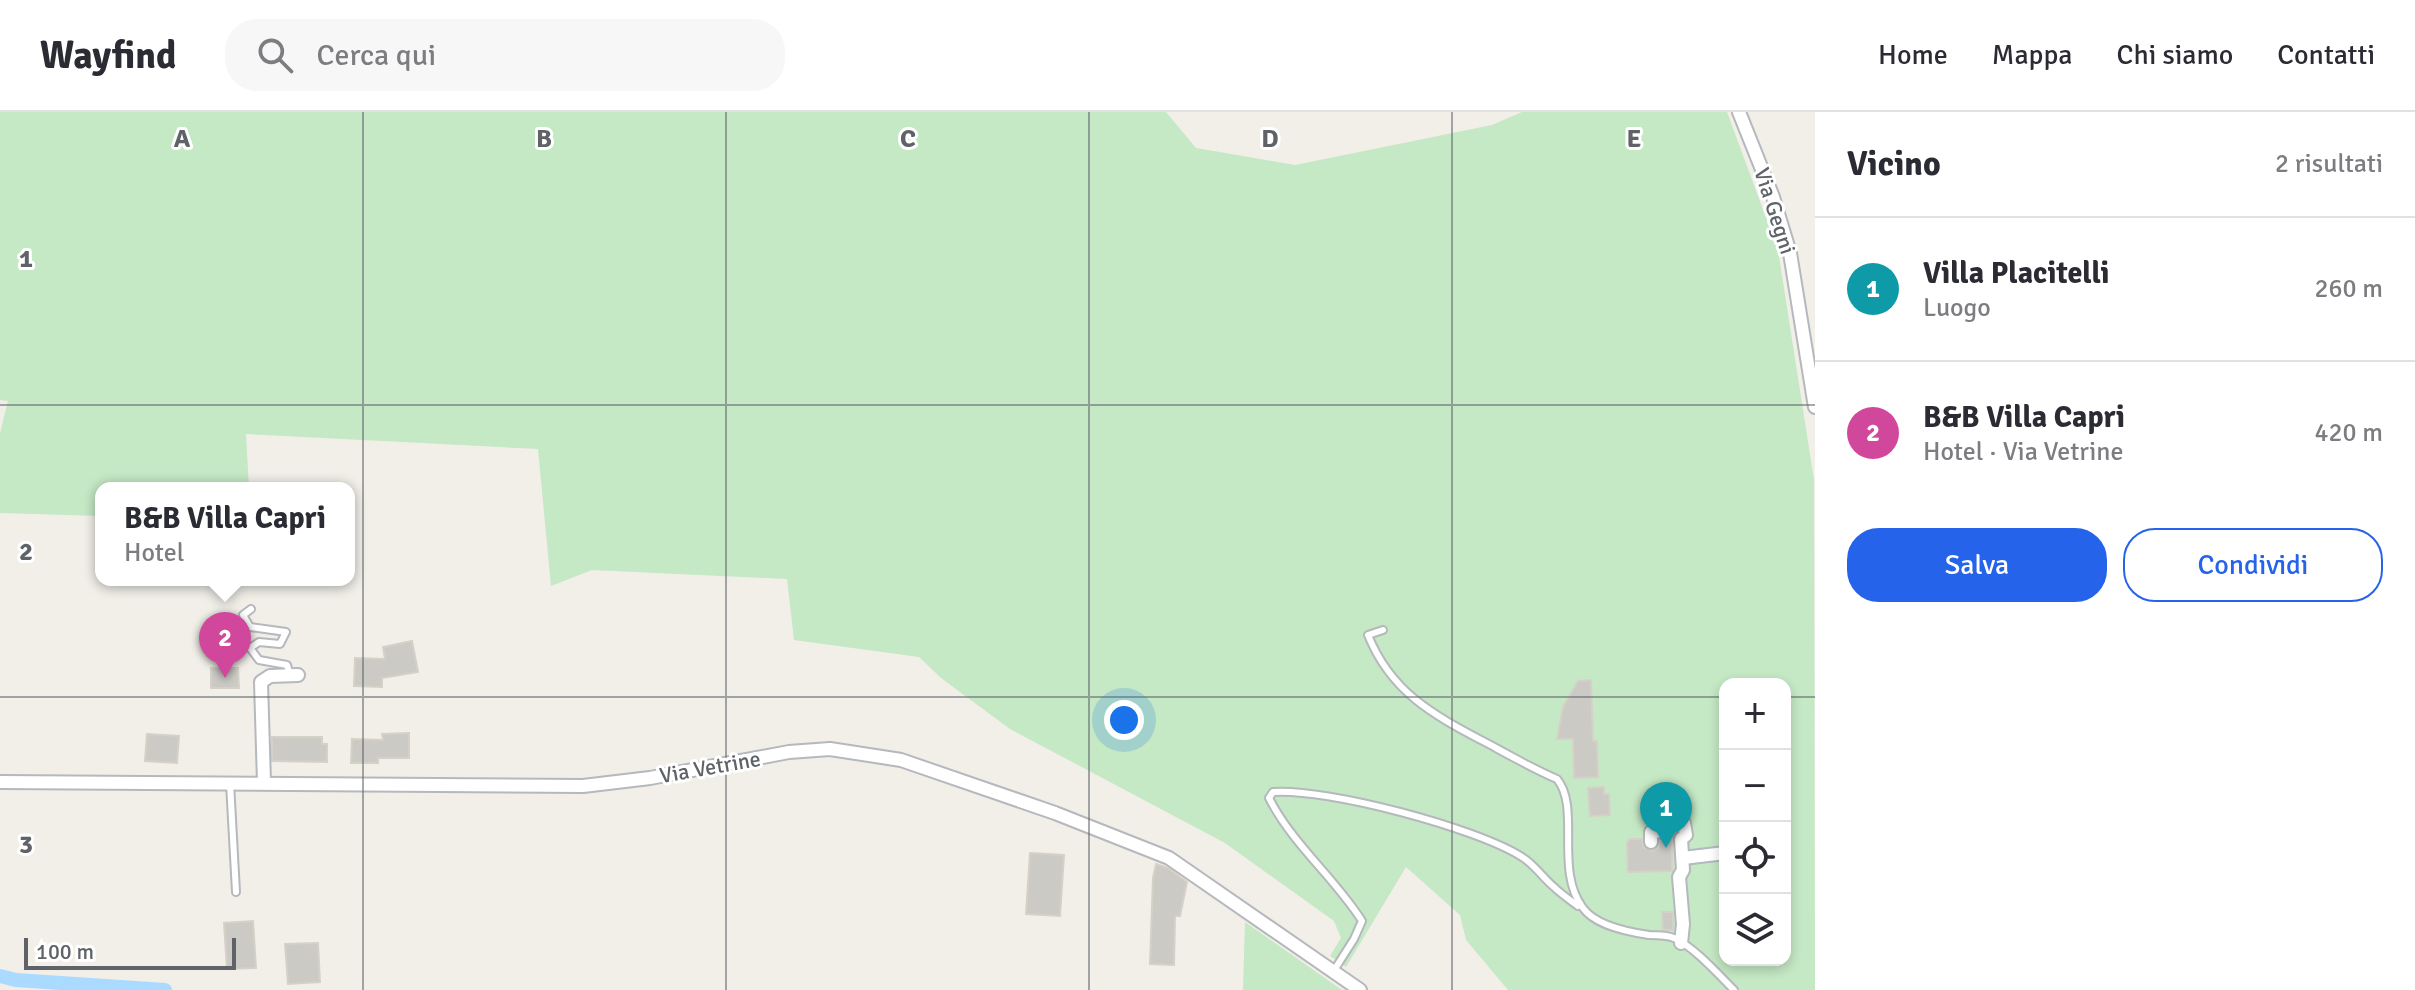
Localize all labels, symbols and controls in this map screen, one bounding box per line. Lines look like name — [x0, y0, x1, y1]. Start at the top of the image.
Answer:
search box — [225, 19, 785, 91]
text: Wayfind — [40, 32, 177, 79]
icon: search — [253, 33, 297, 77]
text: Cerca qui — [317, 37, 436, 74]
text: Home — [1878, 38, 1948, 72]
text: Mappa — [1992, 38, 2073, 72]
text: Chi siamo — [2117, 38, 2233, 72]
text: Contatti — [2277, 38, 2375, 72]
text: A — [174, 123, 191, 155]
text: B — [536, 123, 552, 155]
text: C — [900, 123, 916, 155]
text: D — [1261, 123, 1279, 155]
text: E — [1627, 123, 1641, 155]
text: Vicino — [1847, 143, 1941, 185]
text: 2 risultati — [2275, 148, 2383, 180]
street label: Via Gegni — [1748, 164, 1802, 258]
text: 1 — [19, 243, 33, 275]
text: Villa Placitelli — [1923, 255, 2109, 292]
text: 1 — [1866, 273, 1880, 305]
text: 260 m — [2314, 273, 2383, 305]
text: Luogo — [1923, 292, 1991, 324]
text: B&B Villa Capri — [1923, 399, 2125, 436]
text: 2 — [1866, 417, 1880, 449]
text: 420 m — [2314, 417, 2383, 449]
text: Hotel · Via Vetrine — [1923, 436, 2124, 468]
popup — [95, 482, 355, 586]
text: B&B Villa Capri — [124, 500, 326, 537]
button: Salva — [1847, 528, 2107, 602]
button: Condividi — [2123, 528, 2383, 602]
text: 2 — [19, 536, 33, 568]
text: Hotel — [124, 537, 184, 569]
pin: 2 — [199, 612, 251, 678]
map controls — [1719, 678, 1791, 966]
button: + — [1719, 678, 1791, 750]
your location — [1104, 700, 1144, 740]
street label: Via Vetrine — [657, 745, 763, 789]
button: − — [1719, 750, 1791, 822]
pin: 1 — [1640, 782, 1692, 848]
button: locate — [1719, 822, 1791, 894]
text: 3 — [19, 829, 33, 861]
button: layers — [1719, 894, 1791, 966]
scale bar — [24, 934, 236, 970]
text: 100 m — [36, 938, 94, 965]

